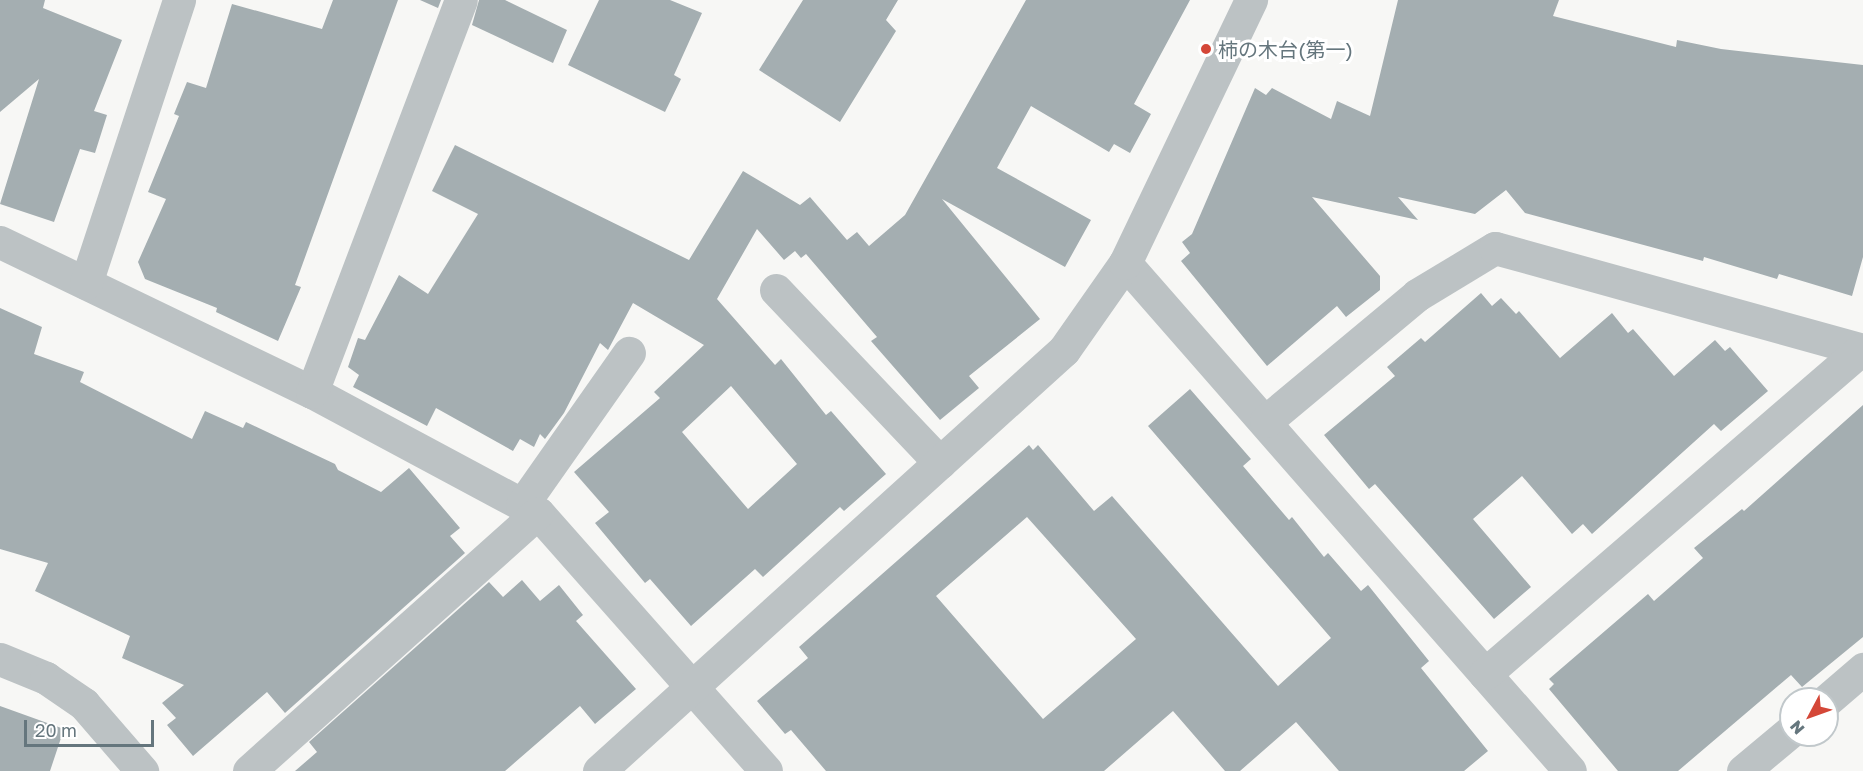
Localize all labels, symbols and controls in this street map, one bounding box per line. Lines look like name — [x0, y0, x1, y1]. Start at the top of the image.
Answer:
place label: 柿の木台(第一) — [1218, 37, 1353, 61]
marker: 柿の木台(第一) — [1199, 42, 1213, 56]
north arrow — [1779, 687, 1839, 747]
scale bar — [27, 708, 158, 746]
text: N — [1785, 716, 1808, 739]
text: 20 m — [35, 719, 77, 741]

